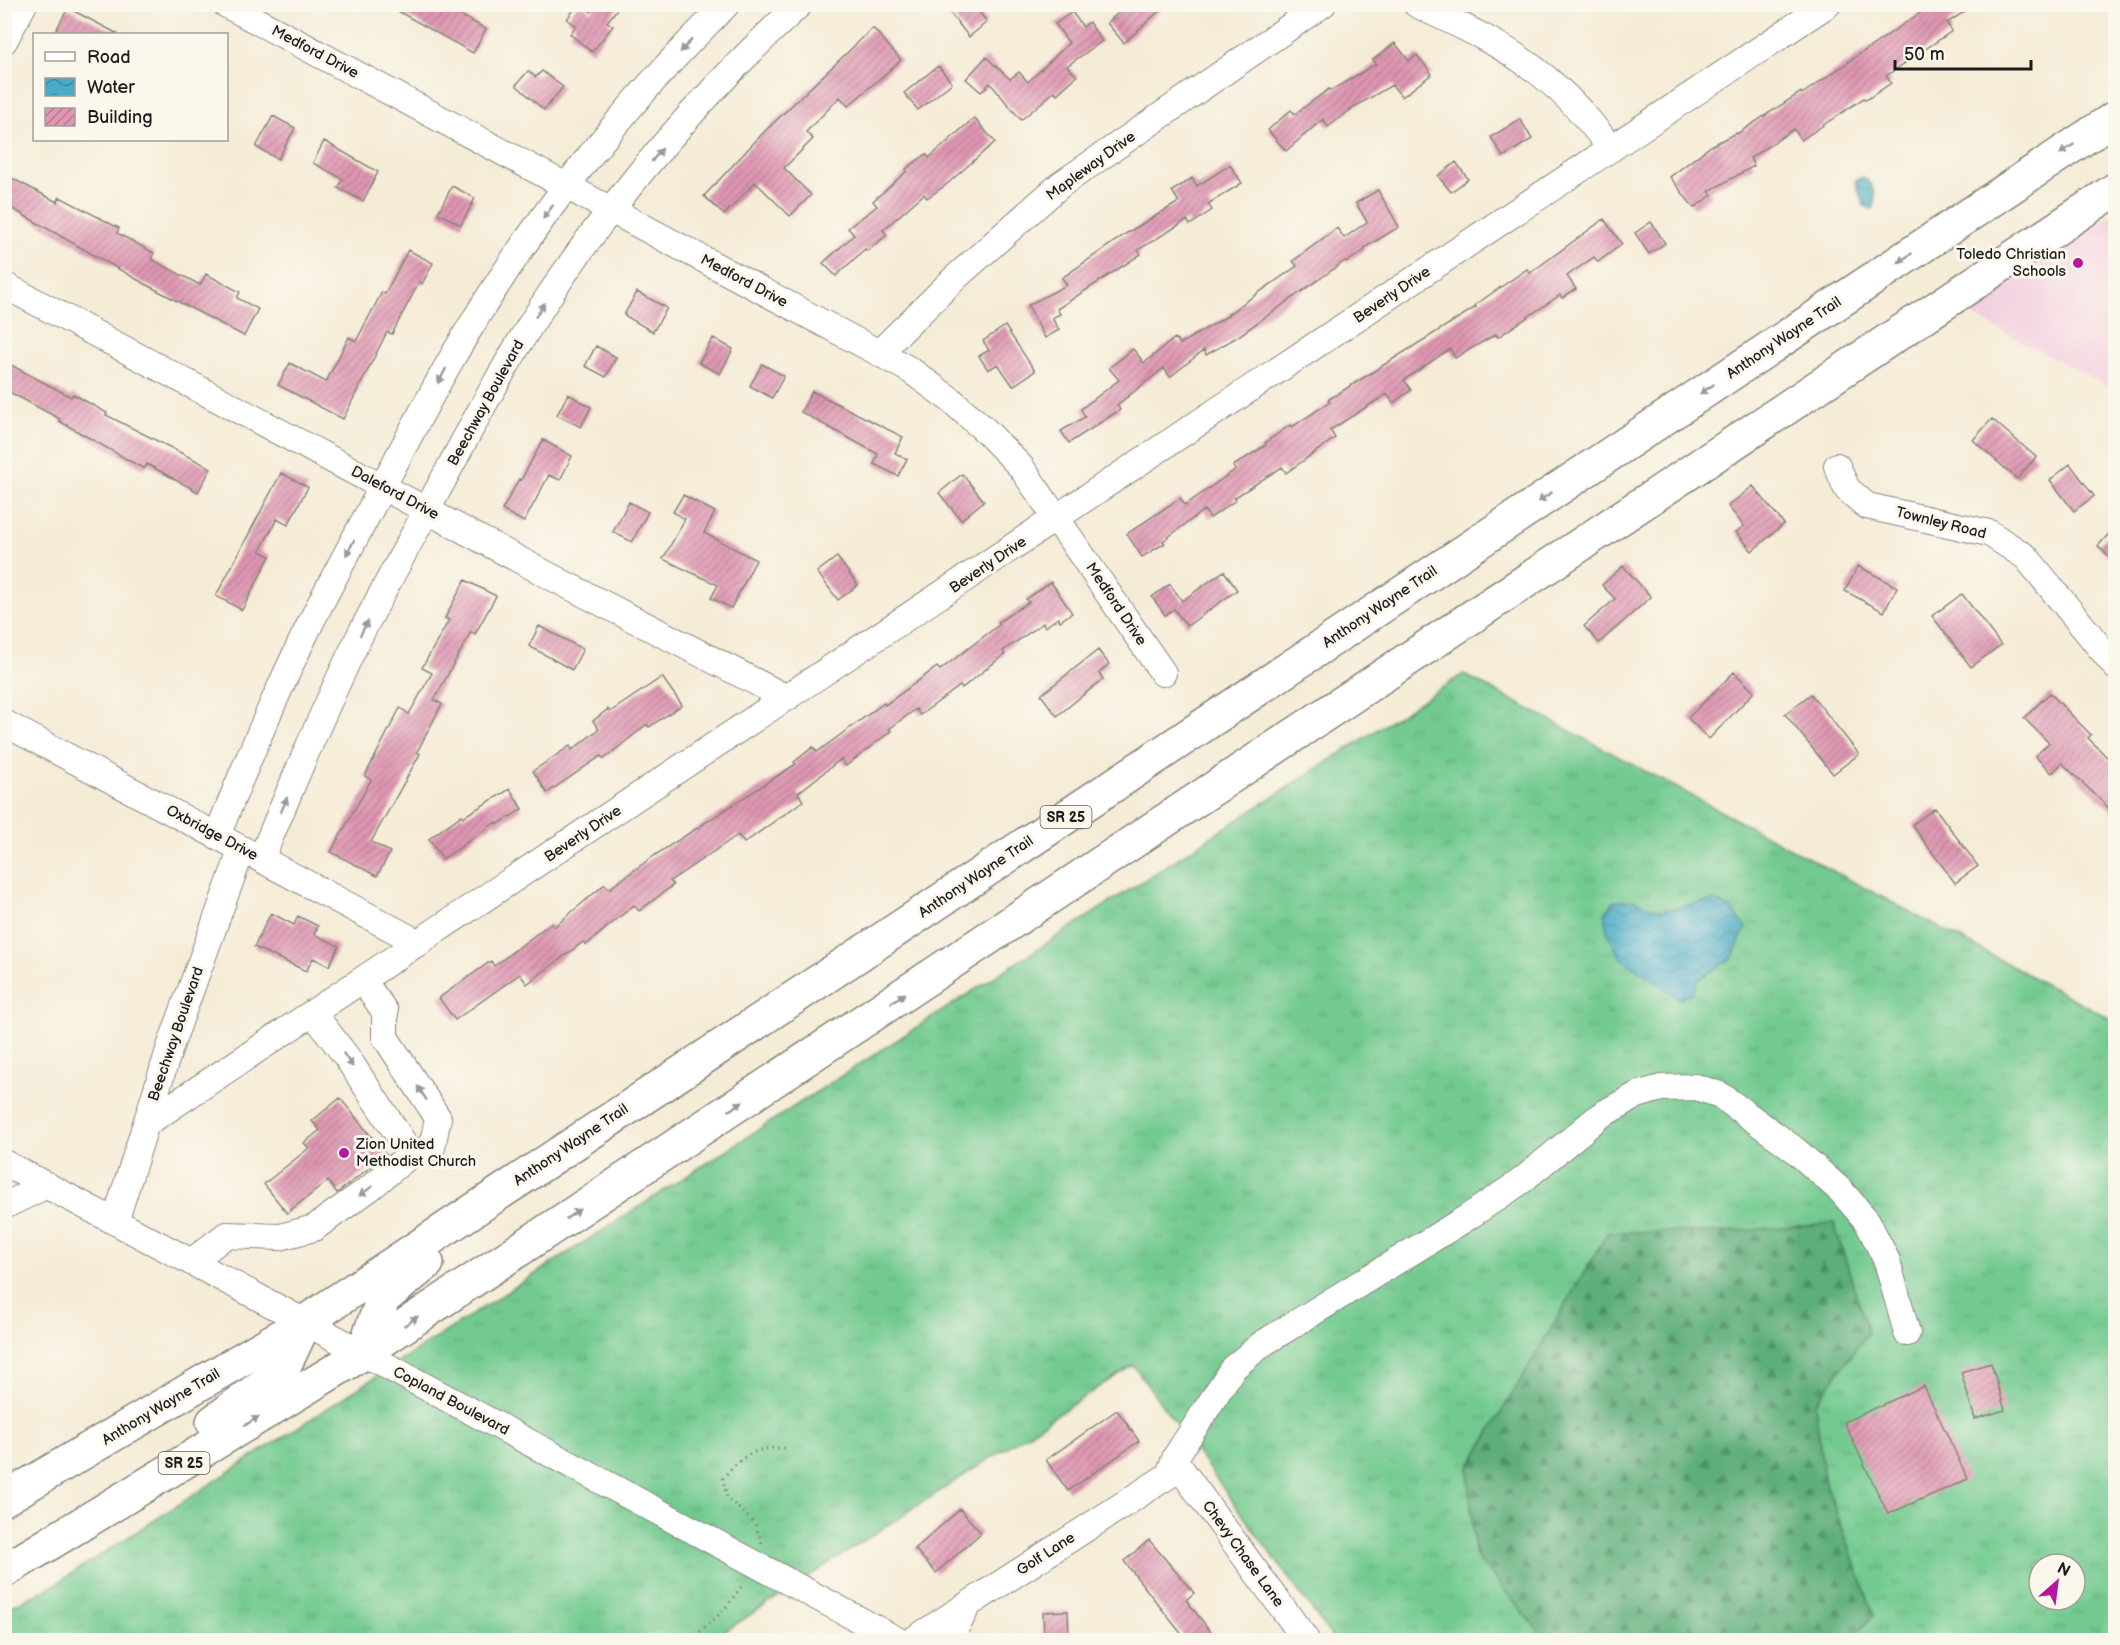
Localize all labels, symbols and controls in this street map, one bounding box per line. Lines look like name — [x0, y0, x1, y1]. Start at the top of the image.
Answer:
street label: Medford Drive — [268, 21, 362, 83]
legend — [33, 33, 228, 141]
scale bar — [1895, 33, 2032, 71]
one-way arrow — [680, 38, 693, 53]
text: 50 m — [1904, 44, 1945, 65]
text: Road — [87, 47, 131, 68]
text: Water — [87, 77, 135, 98]
text: Building — [87, 107, 153, 128]
street label: Mapleway Drive — [1043, 127, 1139, 205]
one-way arrow — [2059, 144, 2075, 155]
one-way arrow — [651, 147, 664, 163]
one-way arrow — [542, 203, 554, 219]
place label: Toledo Christian Schools — [1956, 245, 2067, 281]
street label: Medford Drive — [697, 250, 791, 312]
one-way arrow — [1896, 252, 1913, 263]
marker: Toledo Christian Schools — [2071, 256, 2085, 270]
street label: Beverly Drive — [1350, 262, 1434, 328]
street label: Anthony Wayne Trail — [1723, 293, 1845, 383]
one-way arrow — [534, 302, 545, 318]
street label: Beechway Boulevard — [444, 337, 528, 469]
one-way arrow — [437, 367, 447, 384]
one-way arrow — [1700, 383, 1716, 395]
street label: Daleford Drive — [348, 462, 442, 524]
one-way arrow — [1537, 491, 1553, 502]
street label: Townley Road — [1894, 503, 1988, 543]
street label: Beverly Drive — [946, 532, 1030, 598]
one-way arrow — [345, 539, 355, 556]
street label: Medford Drive — [1081, 559, 1151, 649]
street label: Anthony Wayne Trail — [1319, 562, 1441, 652]
one-way arrow — [359, 619, 369, 636]
one-way arrow — [280, 796, 289, 814]
street label: Oxbridge Drive — [163, 801, 261, 865]
street label: Beverly Drive — [541, 801, 625, 867]
road number: SR 25 — [1040, 806, 1092, 828]
street label: Anthony Wayne Trail — [915, 832, 1037, 922]
street label: Beechway Boulevard — [144, 964, 208, 1104]
one-way arrow — [890, 993, 906, 1004]
one-way arrow — [342, 1051, 354, 1067]
one-way arrow — [417, 1085, 428, 1101]
street label: Anthony Wayne Trail — [510, 1100, 632, 1190]
one-way arrow — [727, 1100, 743, 1112]
place label: Zion United Methodist Church — [355, 1135, 476, 1171]
marker: Zion United Methodist Church — [337, 1146, 351, 1160]
one-way arrow — [358, 1185, 374, 1197]
one-way arrow — [565, 1208, 581, 1219]
one-way arrow — [402, 1316, 419, 1327]
street label: Copland Boulevard — [390, 1362, 512, 1440]
street label: Anthony Wayne Trail — [98, 1364, 224, 1450]
one-way arrow — [244, 1415, 260, 1426]
road number: SR 25 — [158, 1452, 210, 1474]
street label: Chevy Chase Lane — [1198, 1497, 1288, 1611]
street label: Golf Lane — [1013, 1528, 1079, 1580]
north arrow — [2027, 1552, 2087, 1612]
text: N — [2054, 1559, 2073, 1581]

